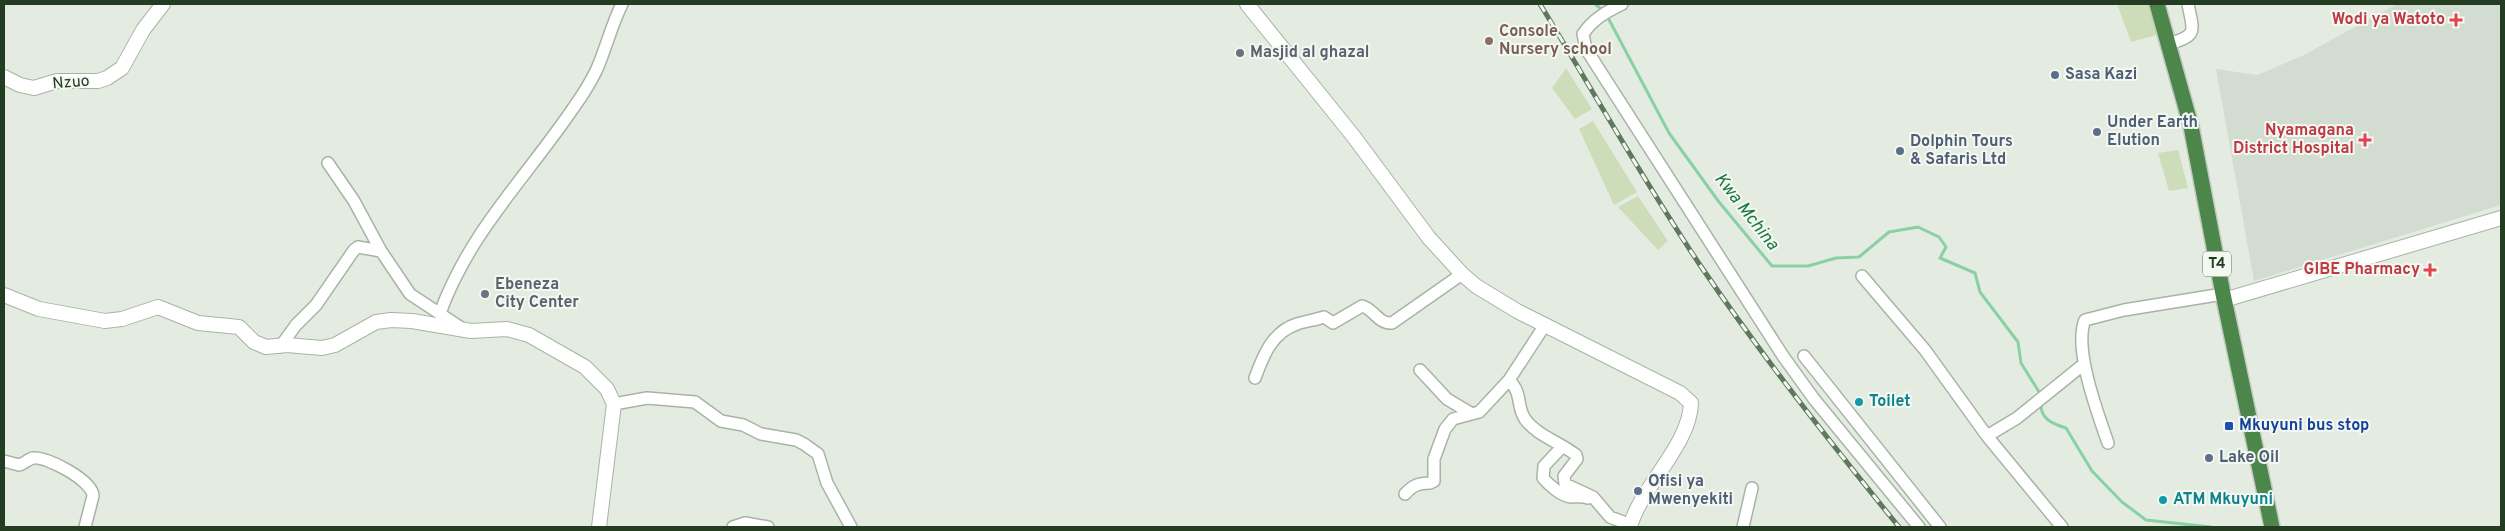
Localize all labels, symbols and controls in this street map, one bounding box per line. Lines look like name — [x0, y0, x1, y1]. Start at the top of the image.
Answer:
place label: Wodi ya Watoto — [2332, 10, 2445, 30]
marker: Wodi ya Watoto — [2449, 13, 2463, 27]
place label: Console Nursery school — [1499, 22, 1612, 60]
marker: Console Nursery school — [1483, 35, 1495, 47]
place label: Masjid al ghazal — [1250, 43, 1370, 63]
marker: Masjid al ghazal — [1234, 47, 1246, 59]
place label: Sasa Kazi — [2065, 65, 2137, 85]
marker: Sasa Kazi — [2049, 69, 2061, 81]
street label: Nzuo — [52, 71, 91, 95]
place label: Under Earth Elution — [2107, 113, 2198, 151]
place label: Nyamagana District Hospital — [2233, 121, 2354, 159]
marker: Under Earth Elution — [2091, 126, 2103, 138]
place label: Dolphin Tours & Safaris Ltd — [1910, 132, 2013, 170]
marker: Nyamagana District Hospital — [2358, 133, 2372, 147]
marker: Dolphin Tours & Safaris Ltd — [1894, 145, 1906, 157]
water label: Kwa Mchina — [1709, 169, 1784, 256]
road number: T4 — [2203, 252, 2231, 276]
place label: GIBE Pharmacy — [2304, 260, 2420, 280]
marker: GIBE Pharmacy — [2424, 264, 2436, 276]
place label: Ebeneza City Center — [495, 275, 579, 313]
marker: Ebeneza City Center — [479, 288, 491, 300]
place label: Toilet — [1869, 392, 1911, 412]
marker: Toilet — [1853, 396, 1865, 408]
place label: Mkuyuni bus stop — [2239, 416, 2369, 436]
marker: Mkuyuni bus stop — [2223, 420, 2235, 432]
place label: Lake Oil — [2219, 448, 2279, 468]
marker: Lake Oil — [2203, 452, 2215, 464]
place label: Ofisi ya Mwenyekiti — [1648, 472, 1733, 510]
marker: Ofisi ya Mwenyekiti — [1632, 485, 1644, 497]
place label: ATM Mkuyuni — [2173, 490, 2273, 510]
marker: ATM Mkuyuni — [2157, 494, 2169, 506]

